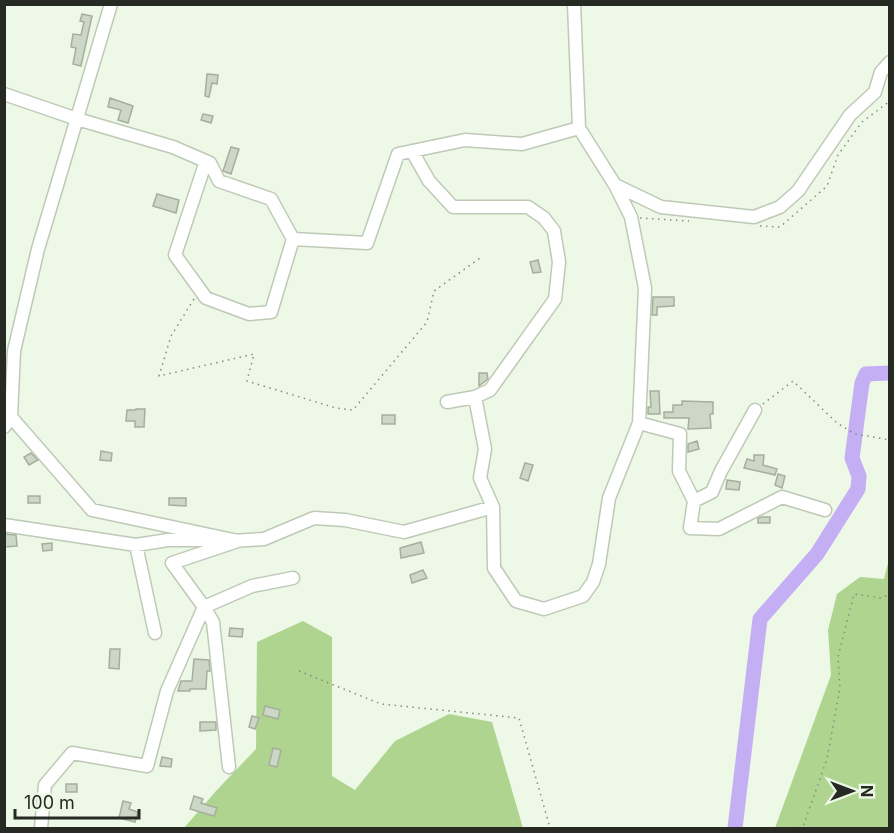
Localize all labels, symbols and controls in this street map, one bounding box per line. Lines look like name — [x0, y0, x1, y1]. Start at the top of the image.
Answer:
north arrow — [822, 761, 882, 821]
scale bar — [15, 782, 140, 820]
text: N — [857, 785, 877, 797]
text: 100 m — [24, 792, 75, 813]

